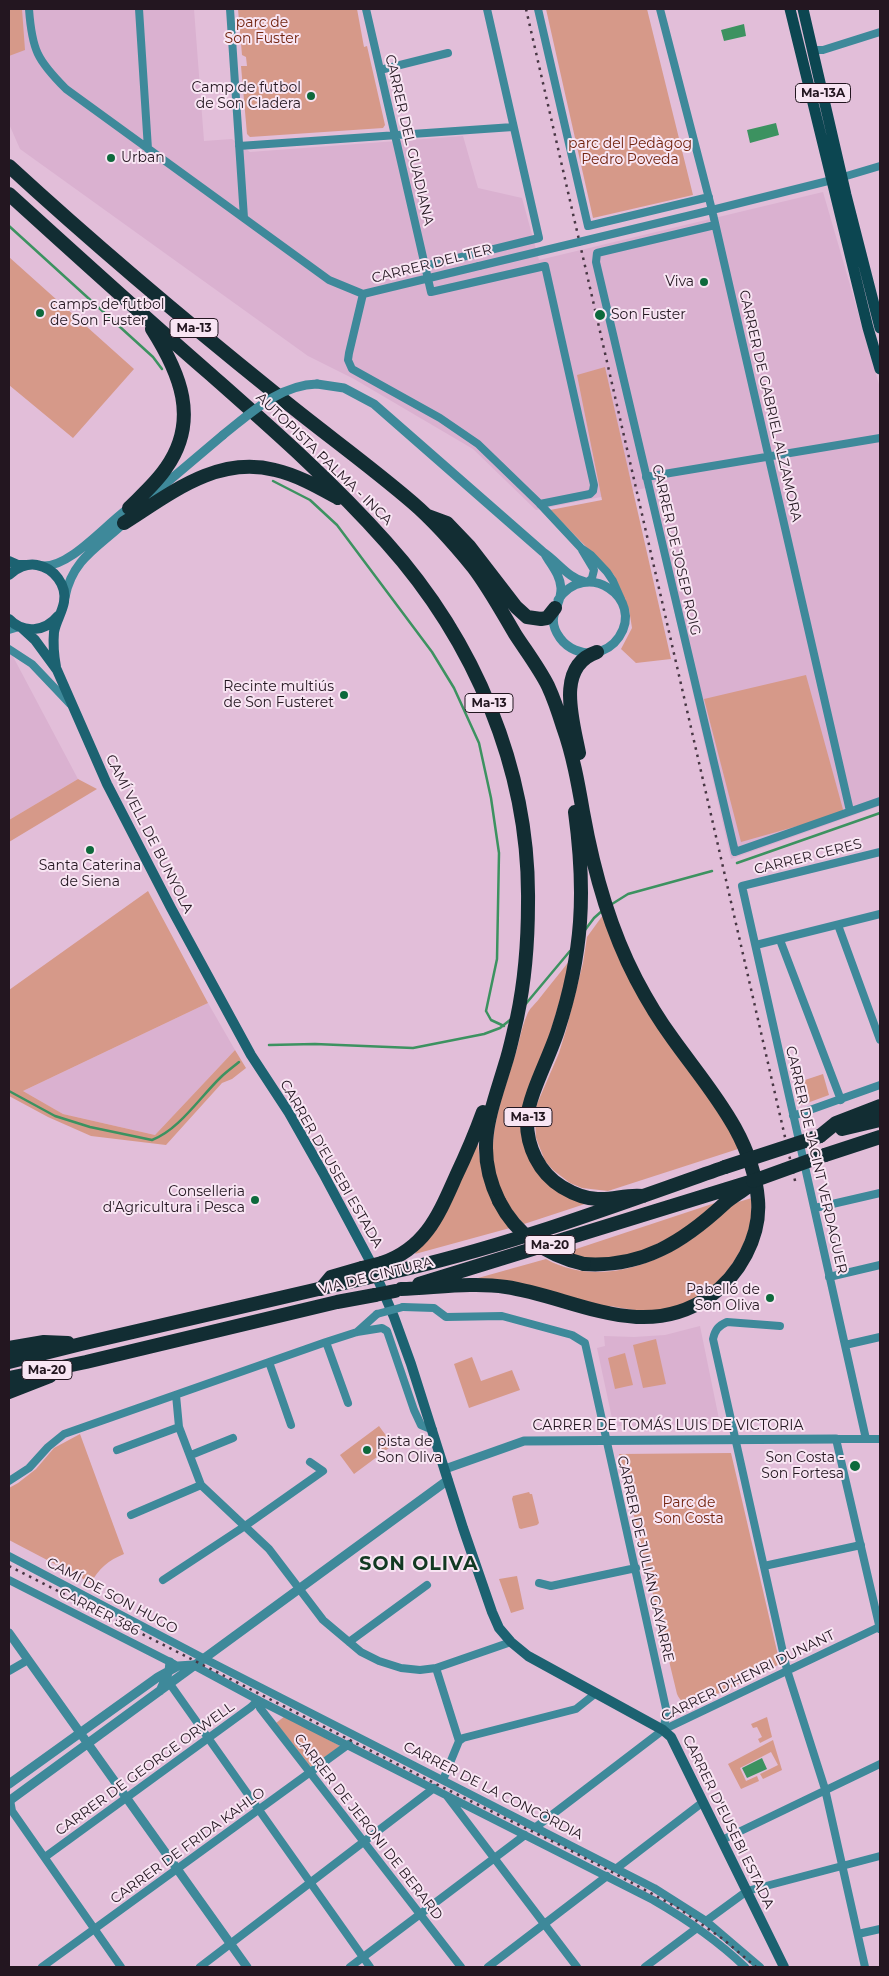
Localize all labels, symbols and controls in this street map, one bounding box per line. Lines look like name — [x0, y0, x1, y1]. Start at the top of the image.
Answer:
park label: parc de Son Fuster — [225, 15, 299, 48]
street label: CARRER DEL GUADIANA — [381, 53, 437, 227]
place label: Camp de futbol de Son Cladera — [191, 80, 301, 112]
road number: Ma-13A — [796, 84, 850, 102]
marker: Camp de futbol de Son Cladera — [305, 90, 317, 102]
park label: parc del Pedàgog Pedro Poveda — [568, 136, 692, 168]
place label: Urban — [121, 150, 165, 166]
marker: Urban — [105, 152, 117, 164]
street label: CARRER DEL TER — [370, 241, 494, 287]
place label: Viva — [665, 274, 694, 290]
marker: Viva — [698, 276, 710, 288]
street label: CARRER DE GABRIEL ALZAMORA — [735, 288, 805, 524]
place label: camps de futbol de Son Fuster — [50, 297, 164, 330]
marker: camps de futbol de Son Fuster — [34, 307, 46, 319]
place label: Son Fuster — [611, 307, 686, 323]
marker: Son Fuster — [593, 308, 607, 322]
road number: Ma-13 — [170, 318, 218, 338]
street label: AUTOPISTA PALMA - INCA — [252, 389, 396, 529]
street label: CARRER DE JOSEP ROIG — [648, 463, 704, 637]
place label: Recinte multiús de Son Fusteret — [223, 679, 334, 712]
marker: Recinte multiús de Son Fusteret — [338, 689, 350, 701]
road number: Ma-13 — [465, 694, 513, 712]
street label: CAMÍ VELL DE BUNYOLA — [102, 752, 196, 916]
street label: CARRER CERES — [752, 835, 864, 879]
marker: Santa Caterina de Siena — [84, 844, 96, 856]
place label: Santa Caterina de Siena — [39, 858, 141, 890]
street label: CARRER DE JACINT VERDAGUER — [782, 1044, 850, 1276]
street label: CARRER D'EUSEBI ESTADA — [276, 1077, 386, 1251]
road number: Ma-13 — [504, 1108, 552, 1126]
place label: Conselleria d'Agricultura i Pesca — [103, 1184, 245, 1216]
marker: Conselleria d'Agricultura i Pesca — [249, 1194, 261, 1206]
road number: Ma-20 — [525, 1236, 575, 1254]
street label: VIA DE CINTURA — [317, 1254, 435, 1298]
place label: Pabelló de Son Oliva — [686, 1282, 760, 1314]
marker: Pabelló de Son Oliva — [764, 1292, 776, 1304]
road number: Ma-20 — [22, 1360, 72, 1380]
street label: CARRER DE TOMÁS LUIS DE VICTORIA — [533, 1418, 803, 1434]
place label: pista de Son Oliva — [377, 1434, 442, 1466]
marker: pista de Son Oliva — [361, 1444, 373, 1456]
place label: Son Costa - Son Fortesa — [761, 1450, 844, 1482]
street label: CARRER DE JULIÁN GAYARRE — [613, 1454, 677, 1664]
marker: Son Costa - Son Fortesa — [848, 1459, 862, 1473]
park label: Parc de Son Costa — [654, 1495, 724, 1528]
district label: SON OLIVA — [358, 1553, 480, 1575]
street label: CAMÍ DE SON HUGO — [44, 1554, 180, 1638]
street label: CARRER 386 — [56, 1584, 142, 1640]
street label: CARRER D'HENRI DUNANT — [659, 1627, 837, 1725]
street label: CARRER DE GEORGE ORWELL — [52, 1699, 238, 1839]
street label: CARRER DE JERONI DE BERARD — [290, 1731, 446, 1923]
street label: CARRER D'EUSEBI ESTADA — [679, 1732, 777, 1912]
street label: CARRER DE LA CONCÒRDIA — [400, 1738, 586, 1844]
street label: CARRER DE FRIDA KAHLO — [107, 1784, 269, 1908]

